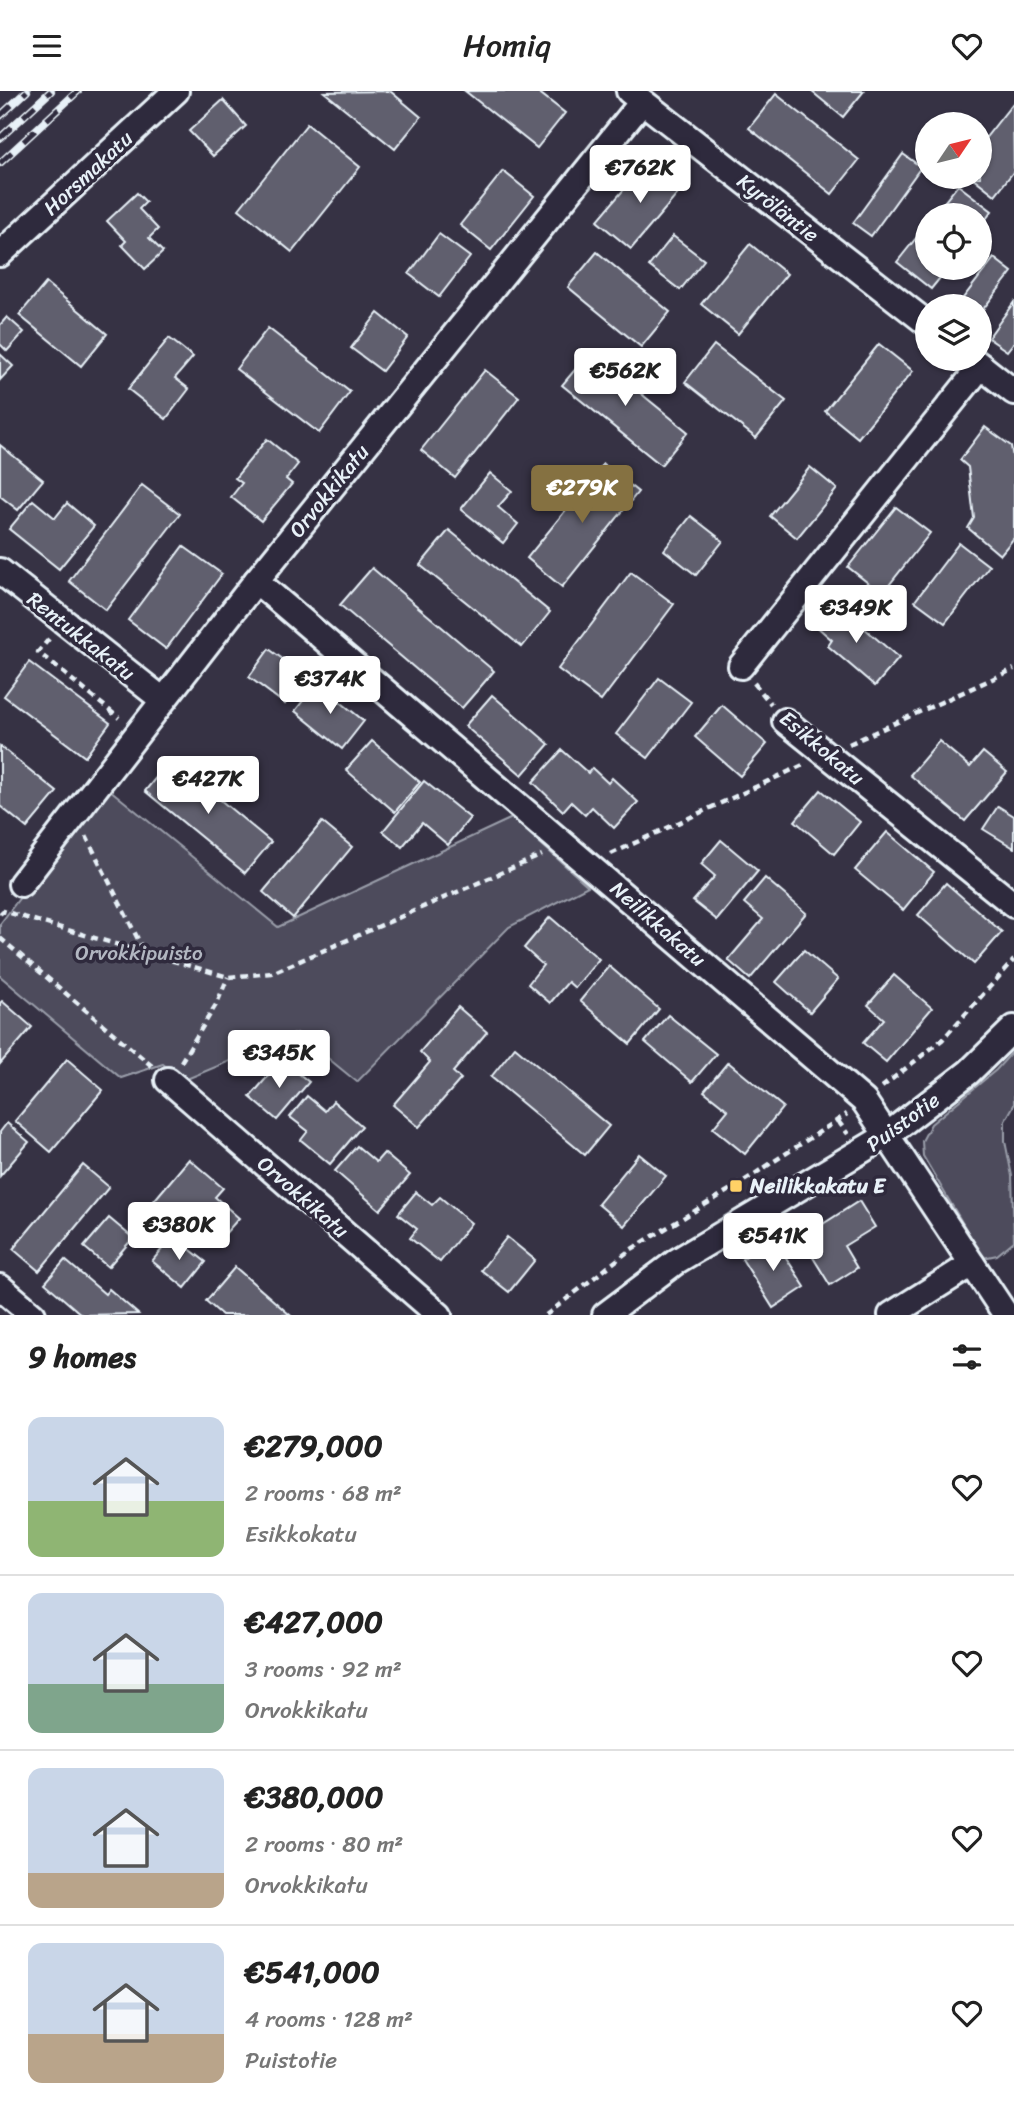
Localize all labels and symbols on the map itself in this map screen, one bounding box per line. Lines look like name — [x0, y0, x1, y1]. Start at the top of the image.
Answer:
north arrow — [915, 112, 992, 189]
street label: Horsmakatu — [34, 120, 143, 225]
pin: €762K — [591, 145, 689, 205]
street label: Kyröläntie — [728, 163, 828, 253]
pin: €562K — [576, 349, 674, 408]
street label: Orvokkikatu — [279, 435, 380, 547]
pin: €279K — [533, 465, 631, 525]
street label: Rentukkakatu — [18, 581, 144, 691]
pin: €349K — [807, 585, 905, 645]
pin: €374K — [281, 657, 379, 716]
street label: Esikkokatu — [771, 701, 874, 796]
pin: €427K — [159, 757, 257, 816]
street label: Neilikkakatu — [601, 871, 715, 977]
park label: Orvokkipuisto — [75, 934, 203, 972]
pin: €345K — [230, 1031, 328, 1090]
street label: Puistotie — [858, 1082, 948, 1162]
street label: Orvokkikatu — [248, 1146, 358, 1249]
place label: Neilikkakatu E — [749, 1167, 887, 1205]
marker: Neilikkakatu E — [728, 1178, 744, 1194]
pin: €380K — [130, 1203, 228, 1262]
pin: €541K — [724, 1213, 822, 1273]

